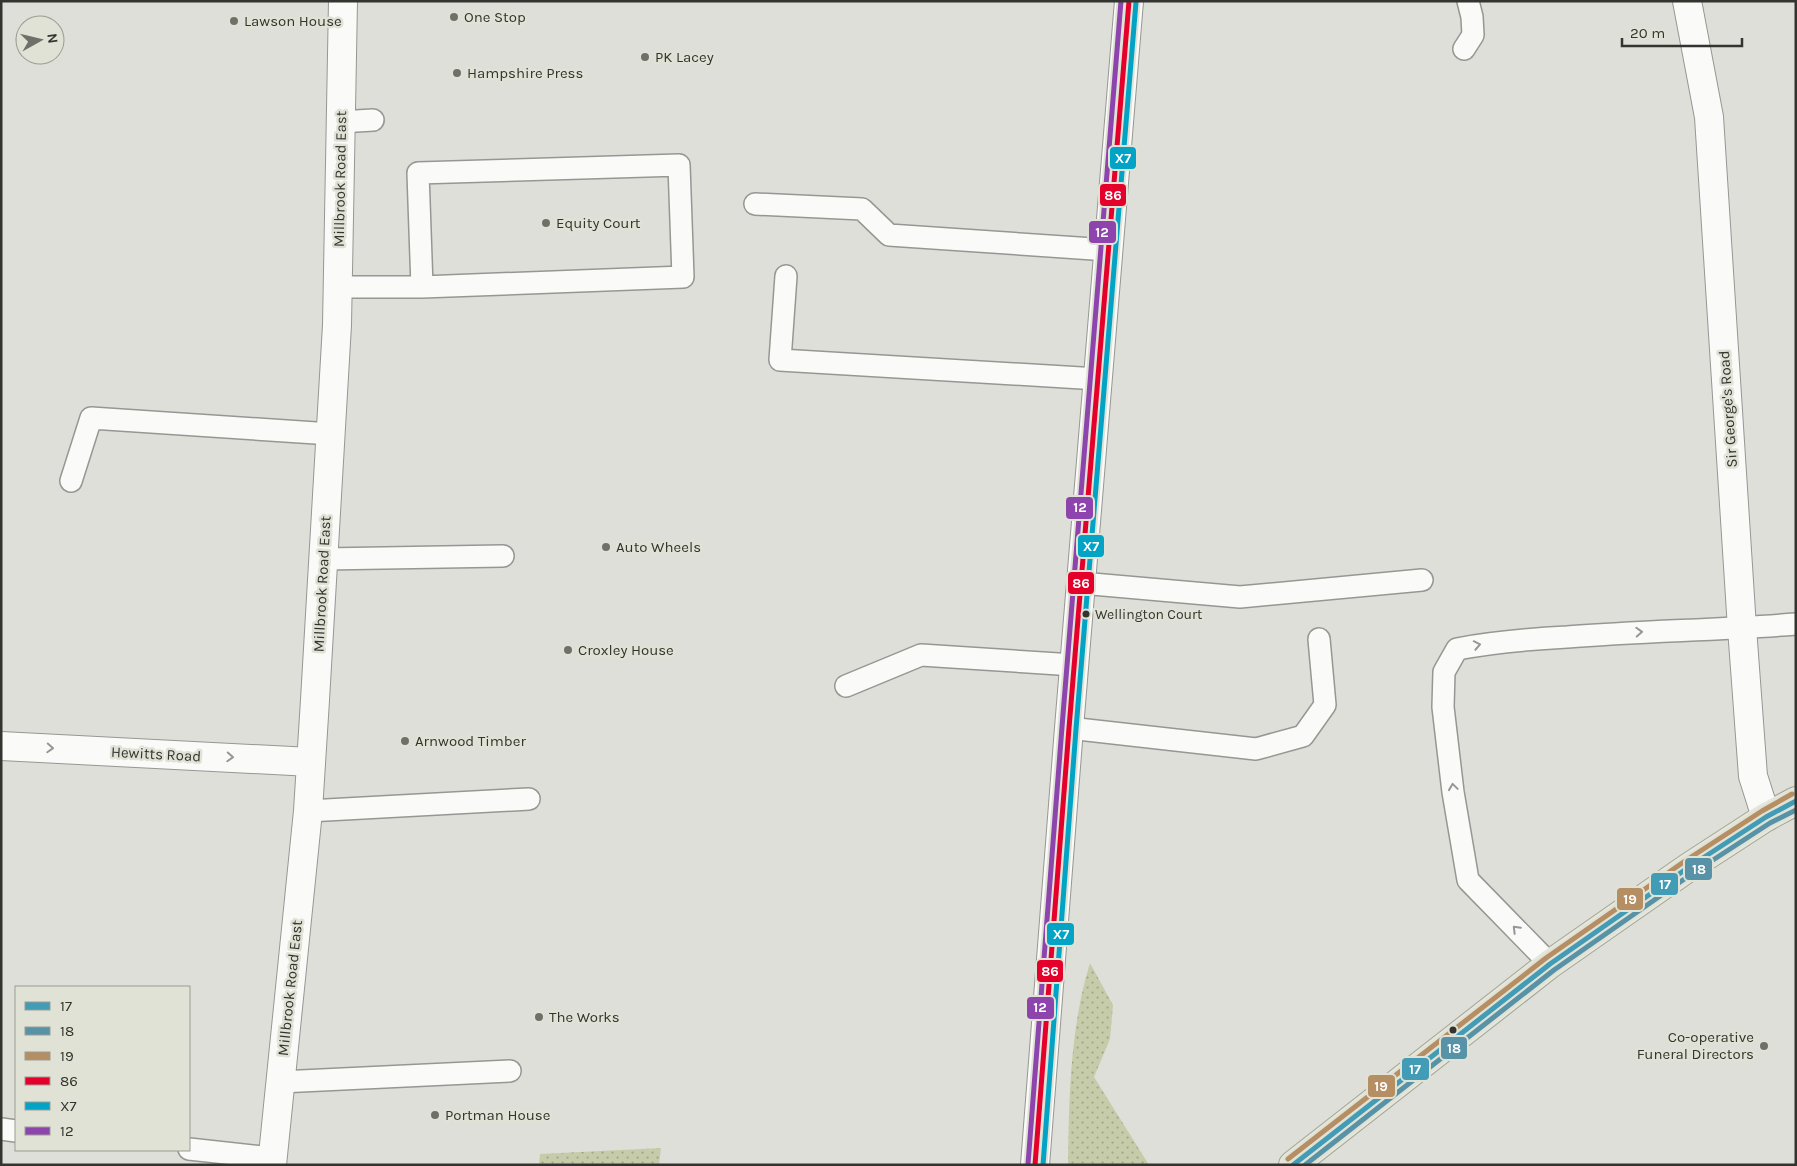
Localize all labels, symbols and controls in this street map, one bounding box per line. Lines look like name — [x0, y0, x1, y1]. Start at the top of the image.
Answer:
place label: One Stop — [464, 8, 526, 26]
marker: One Stop — [448, 11, 460, 23]
place label: Lawson House — [244, 12, 342, 30]
north arrow — [15, 15, 65, 65]
marker: Lawson House — [228, 15, 240, 27]
scale bar — [1622, 15, 1742, 47]
text: 20 m — [1630, 24, 1665, 42]
text: N — [43, 32, 61, 44]
place label: PK Lacey — [655, 48, 714, 66]
marker: PK Lacey — [639, 51, 651, 63]
place label: Hampshire Press — [467, 64, 583, 82]
marker: Hampshire Press — [451, 67, 463, 79]
street label: Millbrook Road East — [330, 110, 350, 247]
line badge: X7 — [1109, 146, 1137, 170]
text: X7 — [1115, 150, 1131, 167]
line badge: 86 — [1099, 183, 1127, 207]
text: 86 — [1104, 187, 1122, 204]
place label: Equity Court — [556, 214, 641, 232]
marker: Equity Court — [540, 217, 552, 229]
line badge: 12 — [1088, 220, 1117, 244]
text: 12 — [1095, 224, 1109, 241]
street label: Sir George's Road — [1715, 350, 1741, 468]
line badge: 12 — [1065, 496, 1094, 520]
text: 12 — [1073, 499, 1087, 516]
street label: Millbrook Road East — [309, 515, 335, 653]
line badge: X7 — [1077, 534, 1105, 558]
place label: Auto Wheels — [616, 538, 701, 556]
text: X7 — [1083, 538, 1099, 555]
marker: Auto Wheels — [600, 541, 612, 553]
line badge: 86 — [1067, 571, 1095, 595]
text: 86 — [1072, 575, 1090, 592]
place label: Wellington Court — [1095, 606, 1202, 623]
marker: Wellington Court — [1081, 609, 1091, 619]
one-way arrow — [1635, 626, 1643, 637]
place label: Croxley House — [578, 641, 674, 659]
one-way arrow — [1472, 641, 1481, 651]
marker: Croxley House — [562, 644, 574, 656]
place label: Arnwood Timber — [415, 732, 526, 750]
marker: Arnwood Timber — [399, 735, 411, 747]
one-way arrow — [46, 743, 54, 754]
street label: Hewitts Road — [110, 743, 202, 765]
one-way arrow — [226, 752, 234, 763]
one-way arrow — [1448, 783, 1458, 792]
line badge: 18 — [1684, 857, 1713, 881]
text: 18 — [1692, 861, 1706, 878]
line badge: 17 — [1650, 872, 1679, 896]
text: 17 — [1659, 876, 1671, 893]
line badge: 19 — [1616, 887, 1644, 911]
text: 19 — [1623, 891, 1637, 908]
street label: Millbrook Road East — [274, 919, 306, 1057]
line badge: X7 — [1046, 922, 1075, 946]
text: X7 — [1053, 926, 1069, 943]
one-way arrow — [1513, 926, 1522, 935]
line badge: 86 — [1036, 959, 1064, 983]
text: 86 — [1041, 963, 1059, 980]
legend — [15, 986, 190, 1151]
line badge: 12 — [1026, 996, 1055, 1020]
text: 17 — [60, 997, 72, 1015]
text: 12 — [1033, 999, 1047, 1016]
place label: The Works — [549, 1008, 620, 1026]
marker: The Works — [533, 1011, 545, 1023]
text: 18 — [60, 1022, 74, 1040]
unlabelled marker — [1448, 1025, 1458, 1035]
place label: Co-operative Funeral Directors — [1637, 1028, 1754, 1063]
line badge: 18 — [1440, 1036, 1468, 1060]
text: 18 — [1447, 1040, 1461, 1057]
marker: Co-operative Funeral Directors — [1758, 1040, 1770, 1052]
text: 19 — [60, 1047, 74, 1065]
line badge: 17 — [1401, 1057, 1430, 1081]
text: 17 — [1409, 1061, 1421, 1078]
text: 86 — [60, 1072, 78, 1090]
line badge: 19 — [1367, 1074, 1396, 1098]
text: 19 — [1374, 1078, 1388, 1095]
text: X7 — [60, 1097, 77, 1115]
place label: Portman House — [445, 1106, 550, 1124]
marker: Portman House — [429, 1109, 441, 1121]
text: 12 — [60, 1122, 74, 1140]

